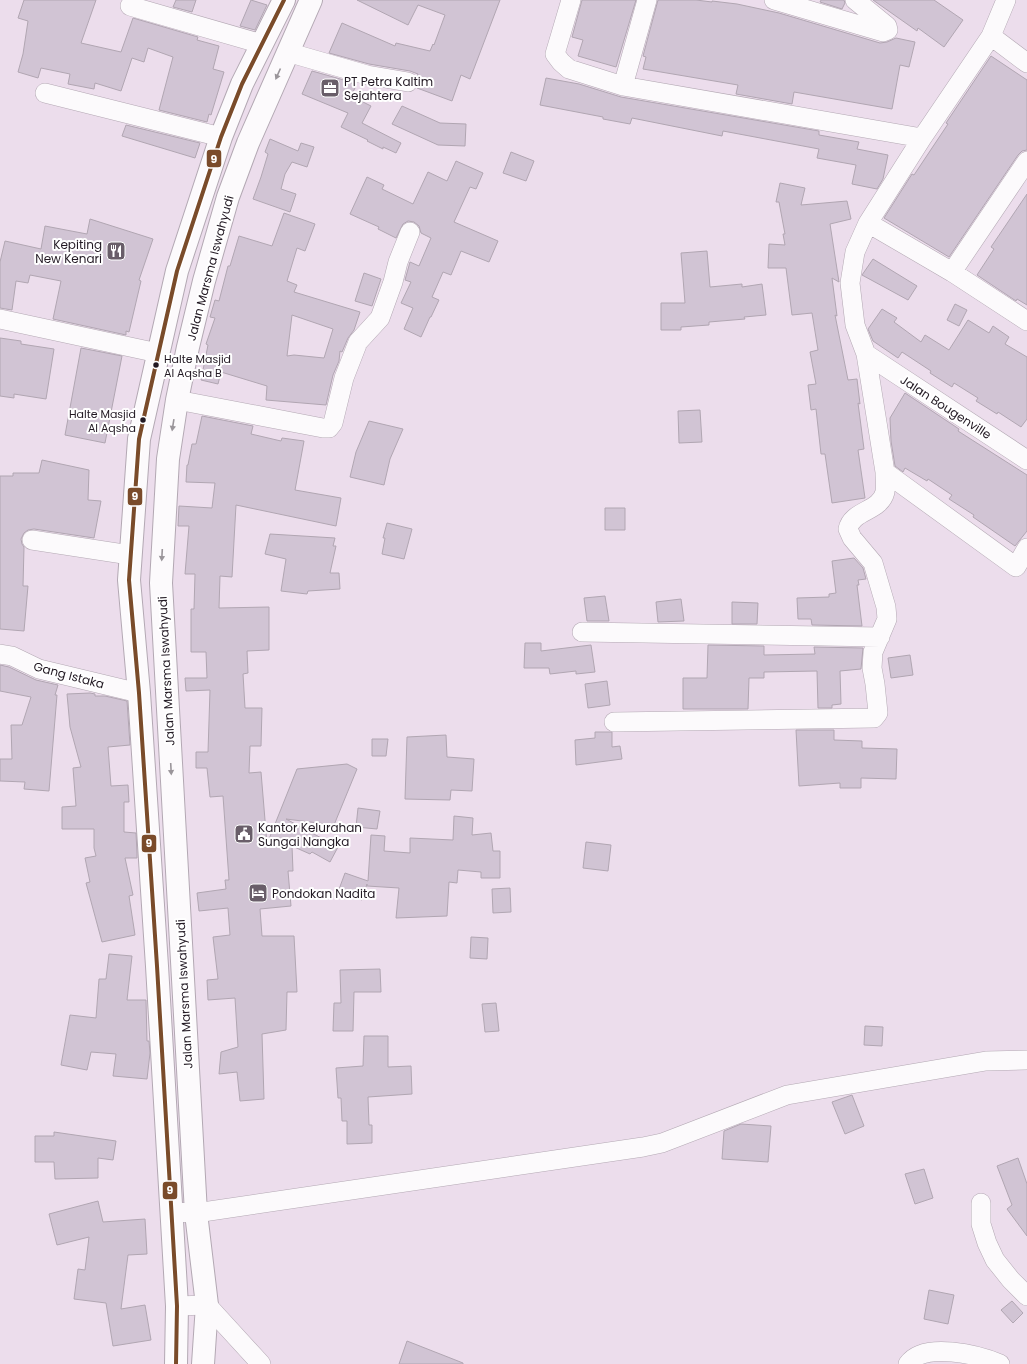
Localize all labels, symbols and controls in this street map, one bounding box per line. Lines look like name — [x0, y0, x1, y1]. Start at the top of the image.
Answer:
one-way arrow — [275, 68, 281, 79]
place label: PT Petra Kaltim Sejahtera — [344, 73, 433, 104]
office icon: PT Petra Kaltim Sejahtera — [319, 77, 341, 99]
line badge: 9 — [206, 149, 222, 168]
text: 9 — [211, 151, 218, 167]
street label: Jalan Marsma Iswahyudi — [182, 193, 238, 342]
place label: Kepiting New Kenari — [35, 236, 102, 267]
restaurant icon: Kepiting New Kenari — [105, 240, 127, 262]
place label: Halte Masjid Al Aqsha B — [164, 351, 231, 381]
marker: Halte Masjid Al Aqsha B — [151, 360, 161, 370]
street label: Jalan Bougenville — [897, 371, 995, 443]
place label: Halte Masjid Al Aqsha — [69, 406, 136, 436]
marker: Halte Masjid Al Aqsha — [138, 415, 148, 425]
one-way arrow — [170, 419, 176, 432]
line badge: 9 — [127, 487, 143, 506]
text: 9 — [132, 488, 139, 504]
one-way arrow — [159, 549, 166, 561]
street label: Jalan Marsma Iswahyudi — [154, 596, 178, 746]
street label: Gang Istaka — [32, 657, 106, 693]
one-way arrow — [168, 762, 174, 775]
place label: Kantor Kelurahan Sungai Nangka — [258, 819, 362, 850]
public building icon: Kantor Kelurahan Sungai Nangka — [233, 823, 255, 845]
line badge: 9 — [141, 834, 157, 853]
text: 9 — [146, 835, 153, 851]
hotel icon: Pondokan Nadita — [247, 882, 269, 904]
place label: Pondokan Nadita — [272, 885, 375, 902]
street label: Jalan Marsma Iswahyudi — [172, 919, 196, 1069]
line badge: 9 — [162, 1181, 178, 1200]
text: 9 — [167, 1182, 174, 1198]

